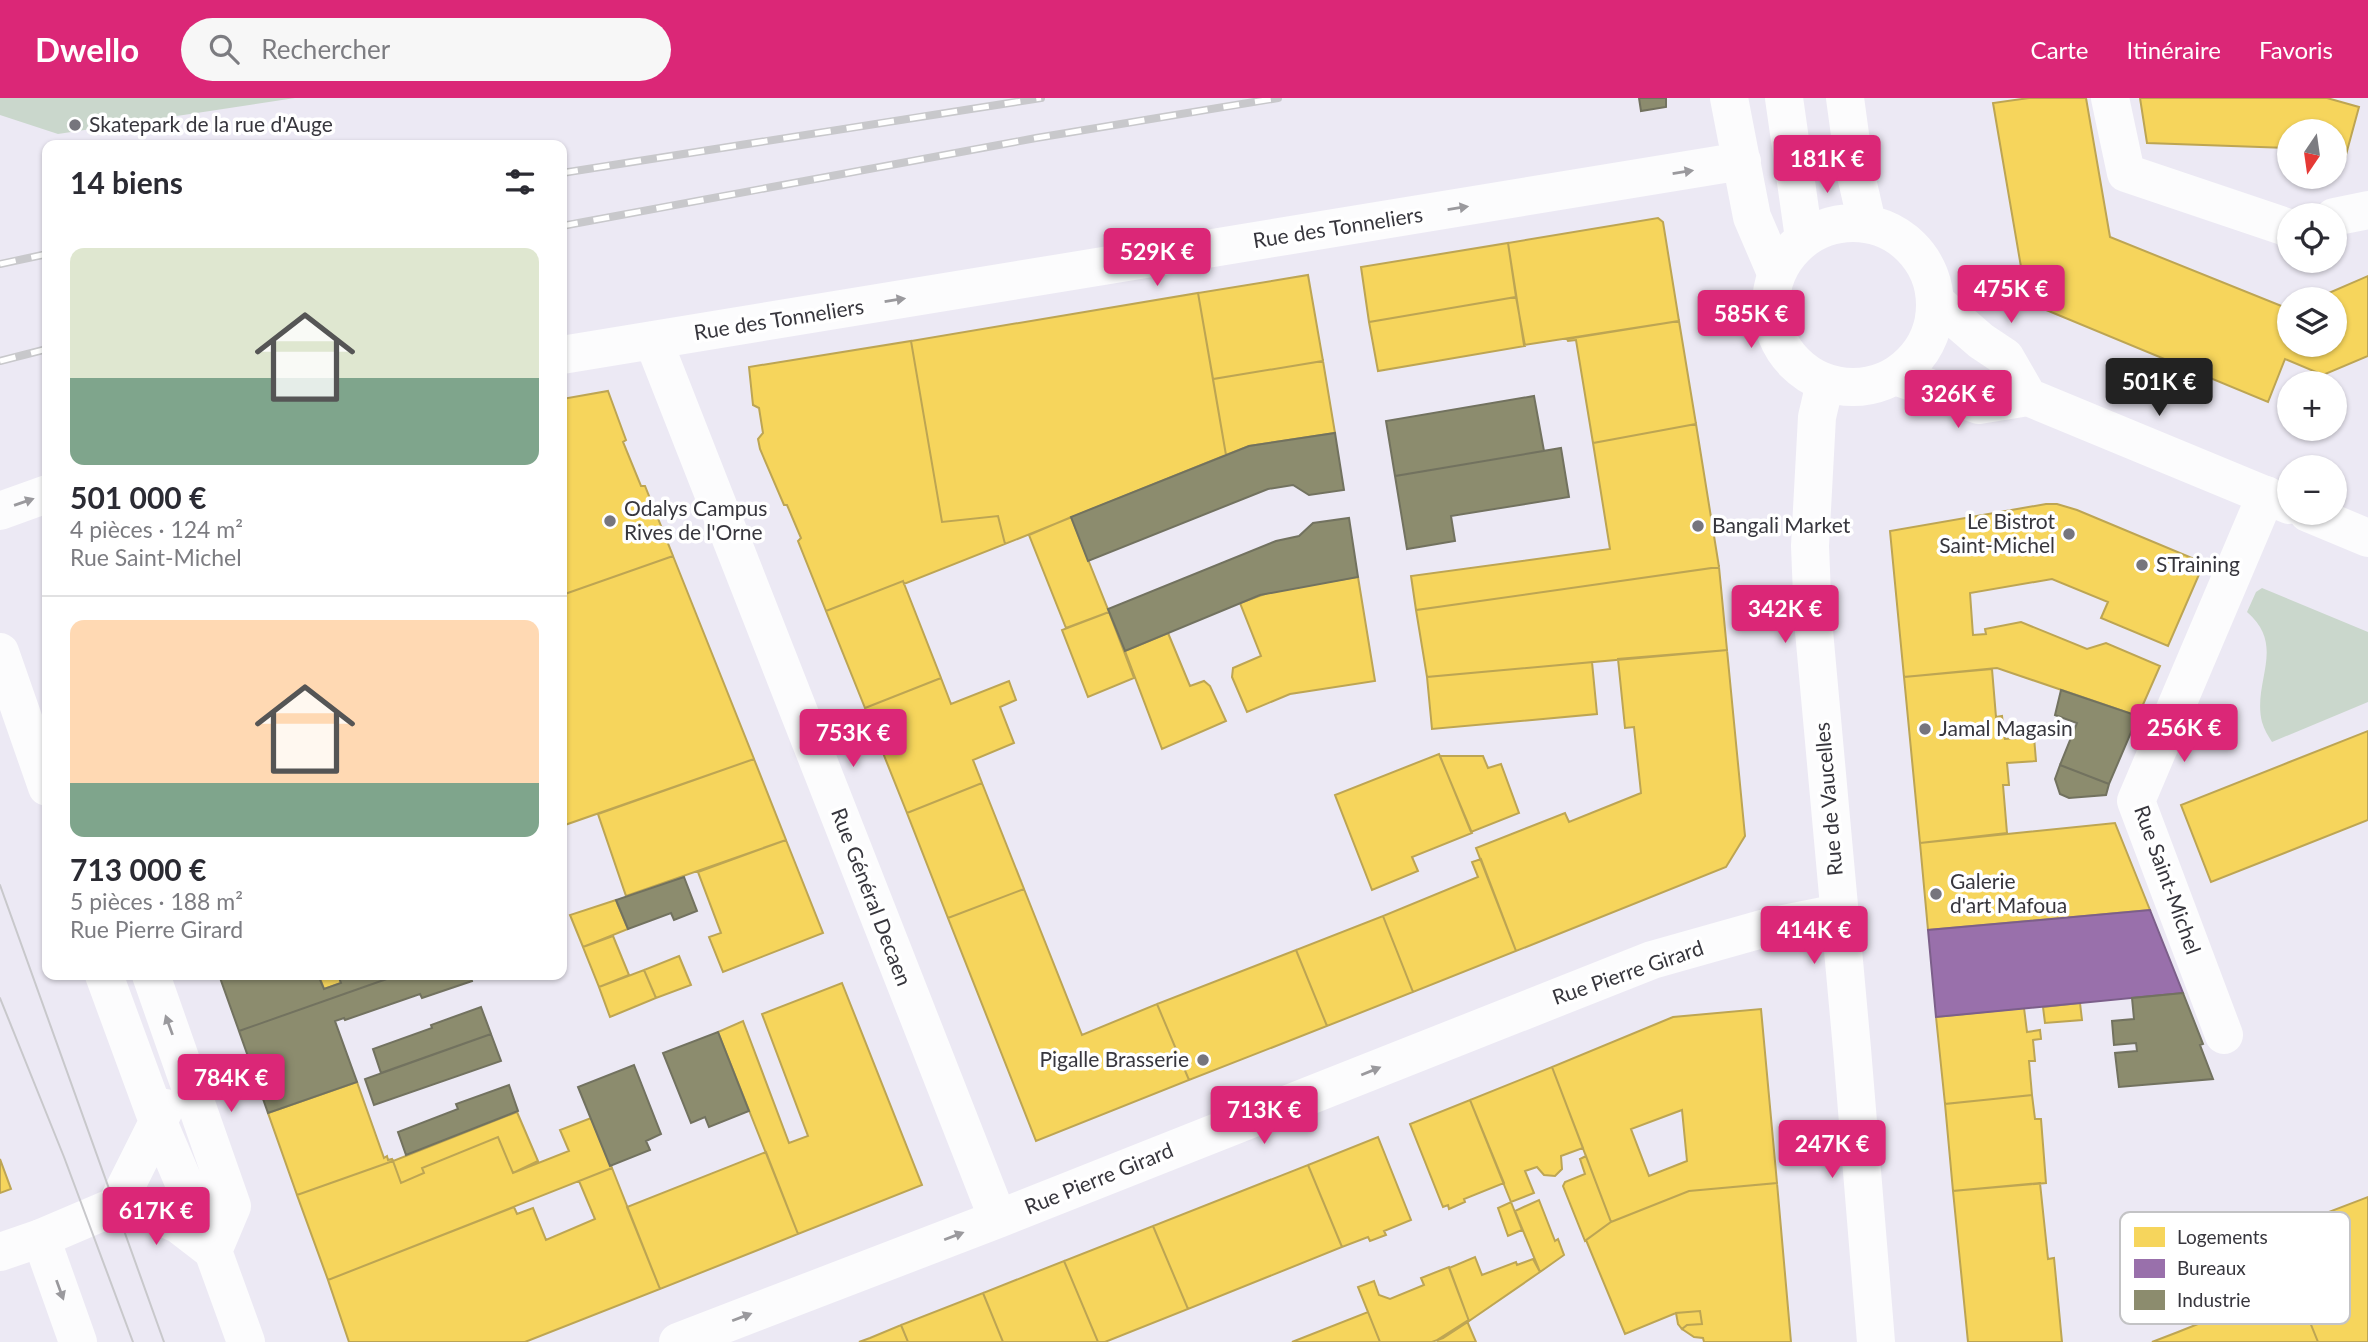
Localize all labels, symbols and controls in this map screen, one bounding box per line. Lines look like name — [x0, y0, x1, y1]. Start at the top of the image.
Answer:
search box — [181, 18, 671, 81]
text: Dwello — [35, 29, 139, 69]
icon: search — [205, 30, 243, 68]
text: Rechercher — [261, 33, 390, 65]
text: Carte — [2031, 35, 2089, 64]
text: Itinéraire — [2127, 35, 2221, 64]
text: Favoris — [2259, 35, 2333, 64]
place label: Skatepark de la rue d'Auge — [89, 111, 333, 136]
marker: Skatepark de la rue d'Auge — [67, 117, 83, 133]
north arrow — [2277, 119, 2347, 189]
map controls — [2277, 119, 2347, 525]
pin: 181K € — [1770, 136, 1884, 195]
text: 181K € — [1790, 144, 1864, 172]
icon: filters — [501, 163, 539, 201]
text: 14 biens — [70, 164, 183, 200]
one-way arrow — [1672, 166, 1694, 177]
street label: Rue des Tonneliers — [1251, 201, 1424, 252]
one-way arrow — [1447, 202, 1469, 213]
button: locate — [2277, 203, 2347, 273]
pin: 529K € — [1100, 228, 1214, 288]
text: 529K € — [1120, 237, 1194, 265]
pin: 475K € — [1954, 266, 2068, 325]
text: 475K € — [1974, 274, 2048, 302]
button: layers — [2277, 287, 2347, 357]
pin: 585K € — [1694, 290, 1808, 350]
street label: Rue des Tonneliers — [692, 293, 865, 344]
icon: home — [242, 294, 368, 420]
one-way arrow — [884, 294, 906, 305]
text: 585K € — [1714, 299, 1788, 327]
pin: 501K € — [2102, 358, 2216, 418]
text: 501K € — [2122, 367, 2196, 395]
pin: 326K € — [1901, 370, 2015, 430]
button: + — [2277, 371, 2347, 441]
text: 326K € — [1921, 379, 1995, 407]
button: − — [2277, 455, 2347, 525]
text: 501 000 € — [70, 479, 206, 515]
place label: Odalys Campus Rives de l'Orne — [624, 495, 767, 544]
one-way arrow — [13, 496, 34, 507]
place label: Le Bistrot Saint-Michel — [1939, 508, 2055, 557]
place label: Bangali Market — [1712, 512, 1851, 537]
marker: Odalys Campus Rives de l'Orne — [602, 513, 618, 529]
text: 4 pièces · 124 m² — [70, 515, 243, 543]
marker: Bangali Market — [1690, 518, 1706, 534]
marker: Le Bistrot Saint-Michel — [2061, 526, 2077, 542]
text: Rue Saint-Michel — [70, 543, 242, 571]
place label: STraining — [2156, 551, 2240, 576]
marker: STraining — [2134, 557, 2150, 573]
pin: 342K € — [1728, 586, 1842, 645]
text: 342K € — [1748, 594, 1822, 622]
icon: home — [242, 666, 368, 792]
pin: 256K € — [2127, 704, 2241, 764]
pin: 753K € — [796, 710, 910, 769]
text: 256K € — [2147, 713, 2221, 741]
place label: Jamal Magasin — [1939, 715, 2073, 740]
text: 753K € — [816, 718, 890, 746]
street label: Rue de Vaucelles — [1808, 721, 1847, 877]
marker: Jamal Magasin — [1917, 721, 1933, 737]
street label: Rue Saint-Michel — [2130, 802, 2207, 957]
street label: Rue Général Decaen — [827, 804, 918, 989]
text: 713 000 € — [70, 851, 206, 887]
place label: Galerie d'art Mafoua — [1950, 868, 2067, 917]
marker: Galerie d'art Mafoua — [1928, 886, 1944, 902]
text: 5 pièces · 188 m² — [70, 887, 243, 915]
pin: 414K € — [1757, 906, 1871, 966]
text: Rue Pierre Girard — [70, 915, 243, 943]
text: 414K € — [1777, 915, 1851, 943]
street label: Rue Pierre Girard — [1549, 934, 1706, 1009]
one-way arrow — [163, 1015, 174, 1036]
place label: Pigalle Brasserie — [1039, 1046, 1189, 1071]
marker: Pigalle Brasserie — [1195, 1052, 1211, 1068]
pin: 784K € — [174, 1054, 288, 1114]
text: 784K € — [194, 1063, 268, 1091]
one-way arrow — [1361, 1066, 1382, 1077]
pin: 713K € — [1207, 1086, 1321, 1146]
text: 713K € — [1227, 1095, 1301, 1123]
pin: 247K € — [1775, 1121, 1889, 1180]
text: 247K € — [1795, 1129, 1869, 1157]
street label: Rue Pierre Girard — [1020, 1136, 1176, 1219]
pin: 617K € — [99, 1188, 213, 1247]
text: 617K € — [119, 1196, 193, 1224]
legend — [2120, 1212, 2350, 1324]
text: Logements — [2177, 1225, 2268, 1248]
one-way arrow — [944, 1230, 965, 1241]
text: Bureaux — [2177, 1256, 2246, 1279]
one-way arrow — [54, 1279, 65, 1300]
text: Industrie — [2177, 1288, 2251, 1311]
one-way arrow — [732, 1312, 753, 1323]

